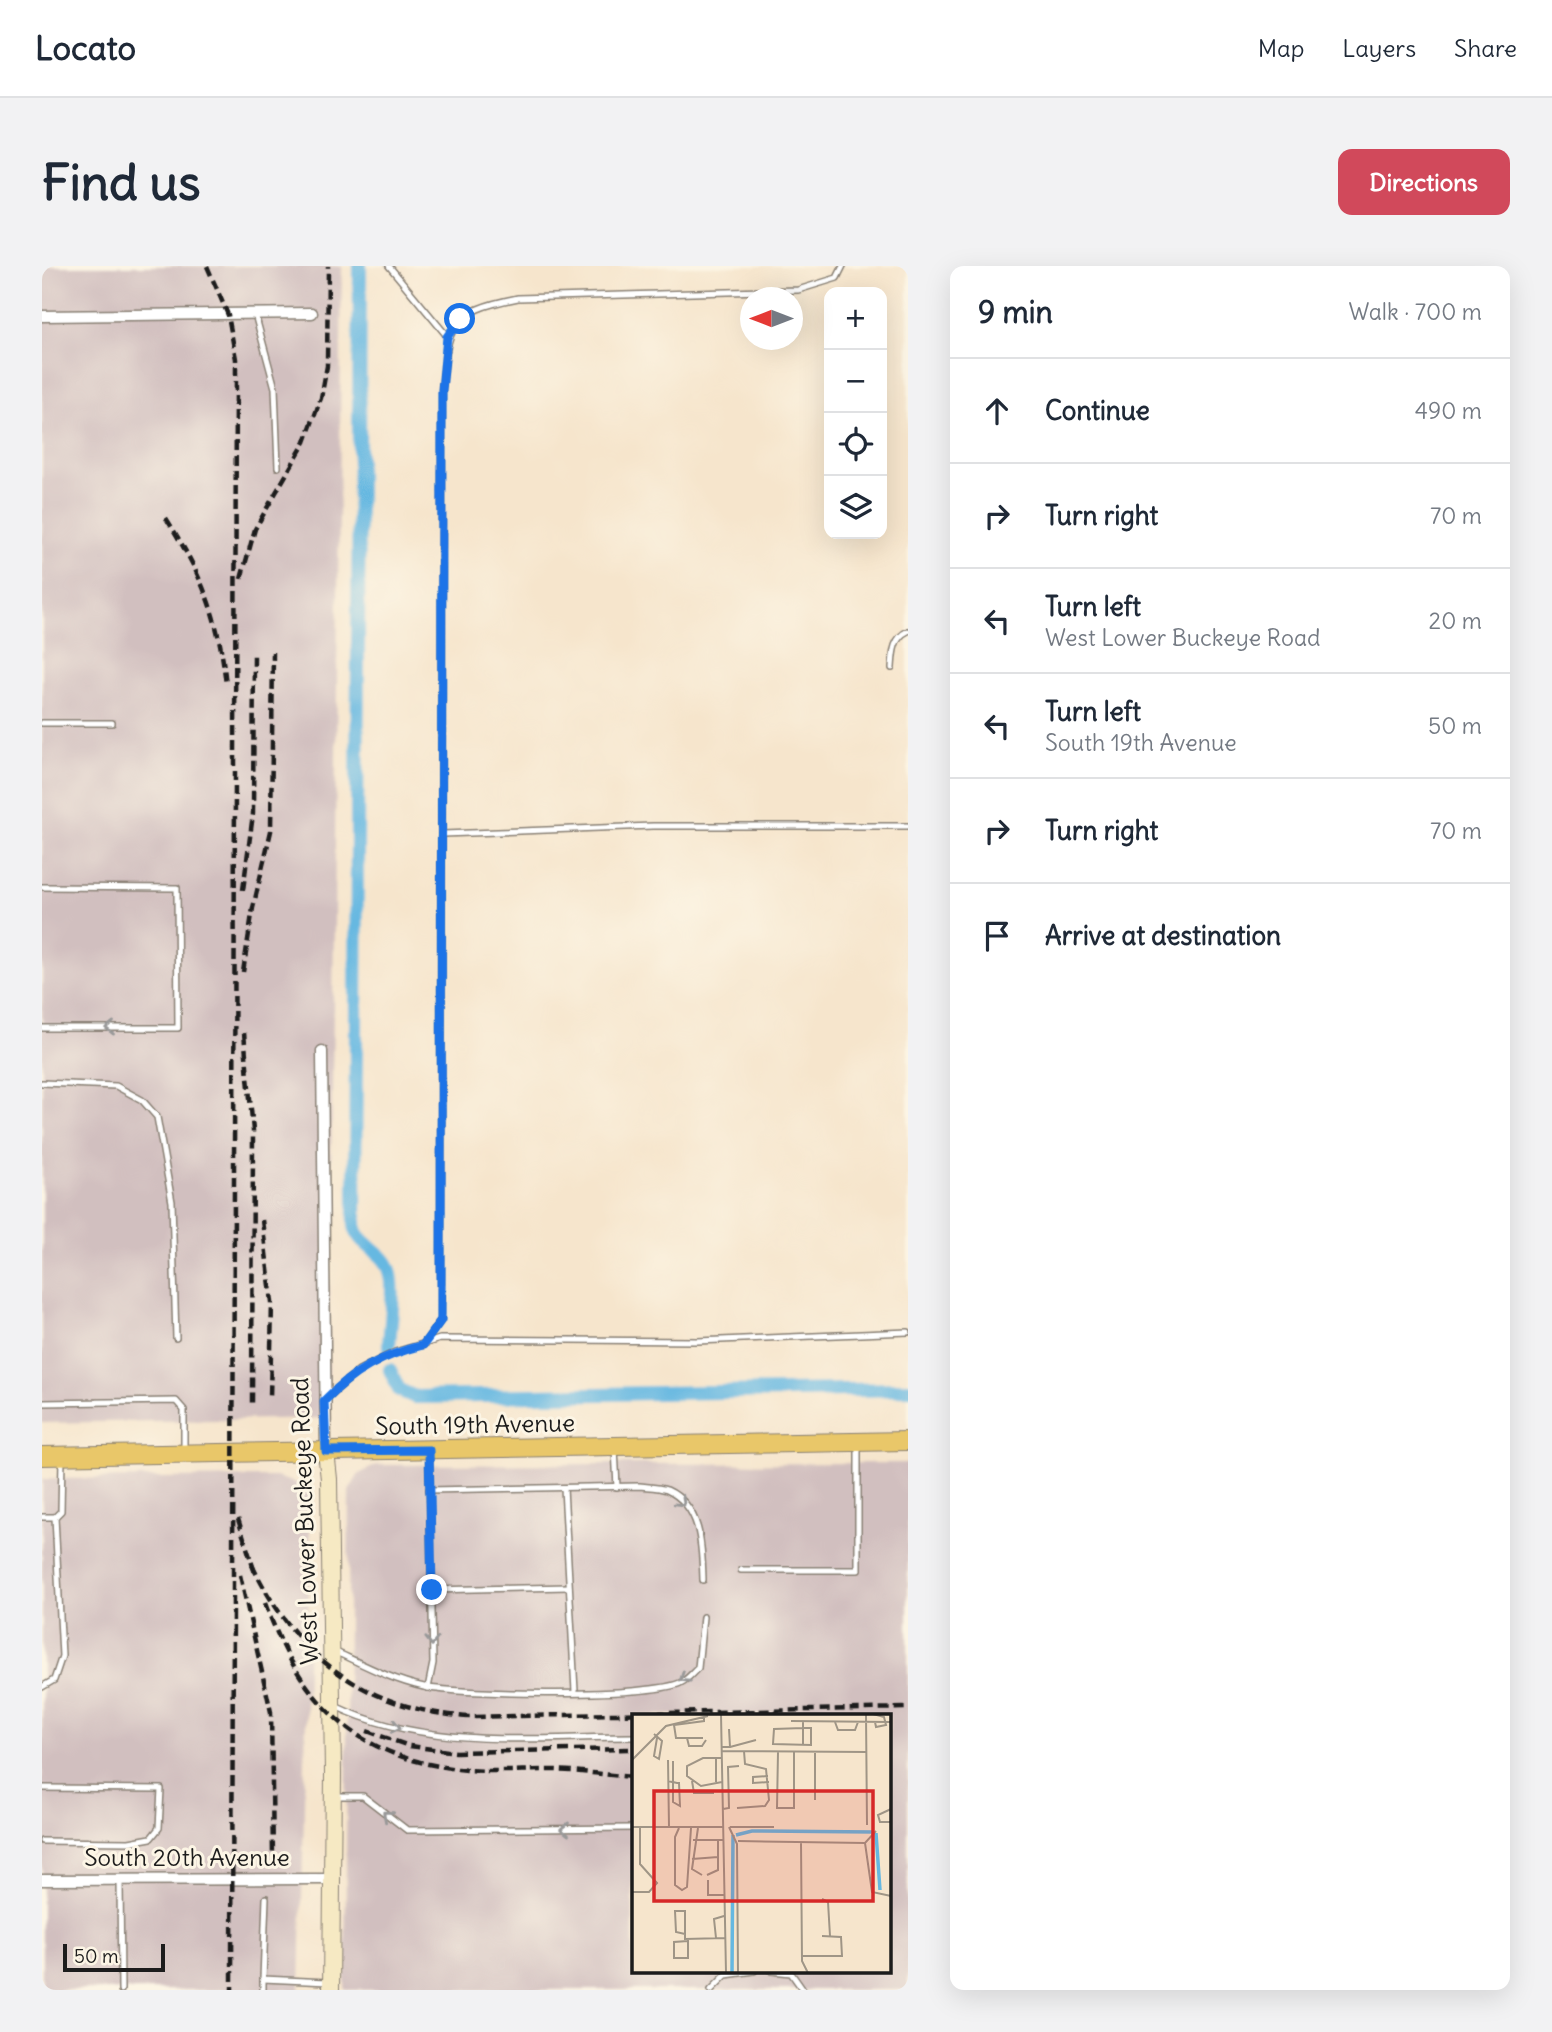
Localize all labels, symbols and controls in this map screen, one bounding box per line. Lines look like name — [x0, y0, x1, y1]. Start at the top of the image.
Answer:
text: Locato — [35, 27, 136, 69]
text: Map — [1258, 33, 1304, 63]
text: Layers — [1342, 33, 1416, 63]
text: Share — [1454, 33, 1517, 63]
button: Directions — [1338, 149, 1510, 215]
text: Find us — [42, 152, 200, 213]
north arrow — [740, 287, 803, 350]
map controls — [824, 287, 887, 539]
button: + — [824, 287, 887, 350]
text: 9 min — [978, 293, 1053, 331]
text: Walk · 700 m — [1349, 297, 1482, 326]
route start — [444, 303, 475, 334]
button: − — [824, 350, 887, 413]
icon: ahead — [978, 392, 1016, 430]
text: Continue — [1045, 394, 1150, 427]
text: 490 m — [1415, 396, 1482, 425]
button: locate — [824, 413, 887, 476]
button: layers — [824, 476, 887, 539]
icon: right — [978, 497, 1016, 535]
text: Turn right — [1045, 499, 1158, 532]
text: 70 m — [1430, 501, 1482, 530]
text: Turn left — [1045, 590, 1141, 623]
icon: left — [978, 602, 1016, 640]
text: 20 m — [1429, 606, 1482, 635]
text: West Lower Buckeye Road — [1045, 623, 1321, 652]
text: Turn left — [1045, 695, 1141, 728]
icon: left — [978, 707, 1016, 745]
text: 50 m — [1428, 711, 1482, 740]
text: South 19th Avenue — [1045, 728, 1237, 757]
icon: right — [978, 812, 1016, 850]
text: Turn right — [1045, 814, 1158, 847]
text: 70 m — [1430, 816, 1482, 845]
icon: arrive — [978, 917, 1016, 955]
text: Arrive at destination — [1045, 919, 1281, 952]
one-way arrow — [104, 1020, 115, 1036]
street label: West Lower Buckeye Road — [284, 1377, 324, 1665]
street label: South 19th Avenue — [375, 1407, 575, 1441]
one-way arrow — [672, 1494, 685, 1506]
route end — [416, 1574, 447, 1605]
one-way arrow — [424, 1636, 440, 1646]
one-way arrow — [679, 1669, 692, 1682]
inset map — [632, 1714, 890, 1972]
one-way arrow — [390, 1719, 402, 1734]
one-way arrow — [382, 1811, 395, 1823]
one-way arrow — [559, 1821, 570, 1837]
street label: South 20th Avenue — [84, 1842, 290, 1872]
scale bar — [63, 1941, 164, 1973]
text: 50 m — [74, 1944, 119, 1968]

